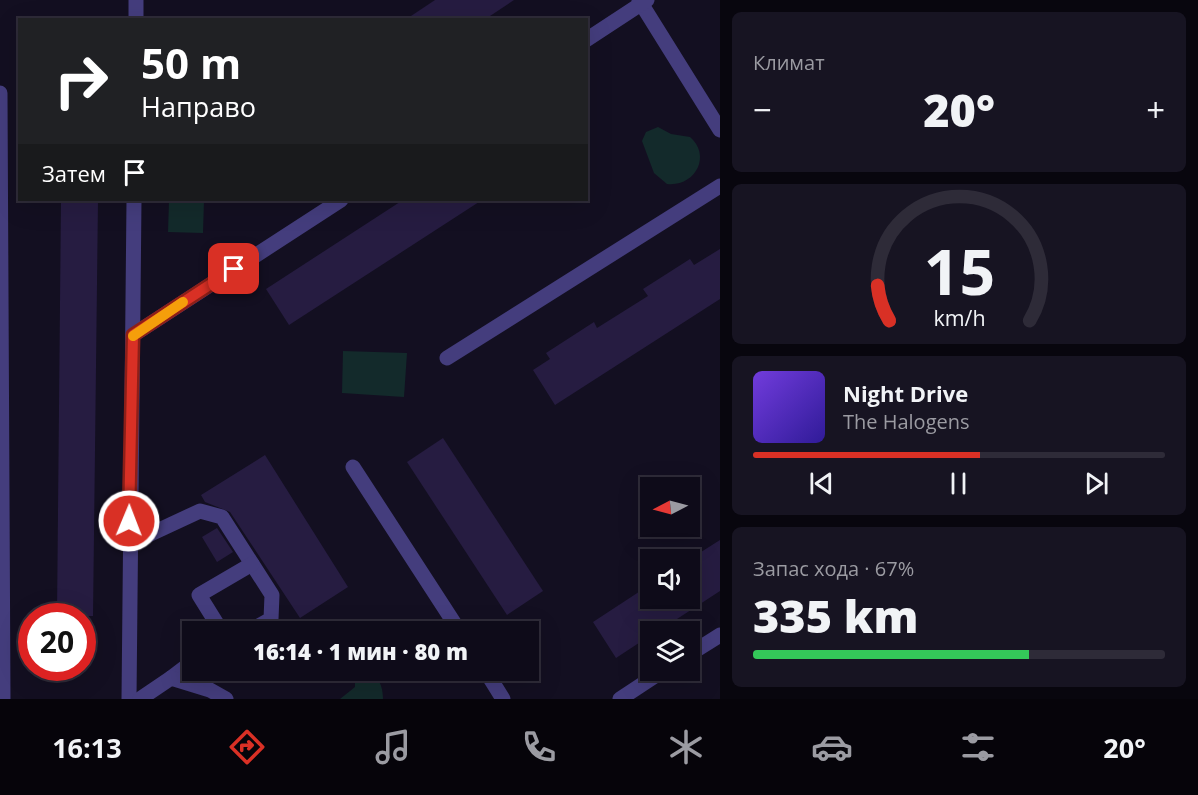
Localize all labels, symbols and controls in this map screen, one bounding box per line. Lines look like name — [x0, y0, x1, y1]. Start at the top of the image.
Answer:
text: 50 m — [141, 34, 241, 91]
icon: right — [42, 42, 120, 120]
text: Климат — [753, 49, 825, 76]
text: 20° — [923, 79, 995, 140]
text: − — [753, 87, 772, 132]
text: + — [1146, 87, 1165, 132]
text: Направо — [141, 88, 256, 125]
icon: arrive — [118, 156, 151, 189]
text: Затем — [42, 158, 106, 188]
text: 15 — [923, 228, 995, 313]
pin — [208, 243, 259, 294]
icon: arrive — [217, 252, 250, 285]
text: km/h — [933, 303, 985, 332]
text: Night Drive — [843, 378, 968, 408]
text: The Halogens — [843, 408, 970, 435]
icon: previous — [805, 467, 838, 500]
icon: pause — [942, 467, 975, 500]
icon: next — [1080, 467, 1113, 500]
north arrow — [640, 477, 700, 537]
map controls — [640, 477, 700, 681]
position arrow — [97, 489, 161, 553]
button: sound — [640, 549, 700, 609]
text: Запас хода · 67% — [753, 555, 914, 582]
text: 335 km — [753, 585, 918, 646]
speed limit sign: 20 — [18, 603, 96, 681]
button: layers — [640, 621, 700, 681]
text: 16:14 · 1 мин · 80 m — [253, 636, 468, 666]
icon: directions — [226, 726, 268, 768]
icon: music — [372, 726, 414, 768]
icon: phone — [518, 726, 560, 768]
icon: climate — [665, 726, 707, 768]
icon: car — [811, 726, 853, 768]
icon: filters — [957, 726, 999, 768]
text: 16:13 — [52, 729, 122, 766]
text: 20° — [1103, 729, 1146, 766]

